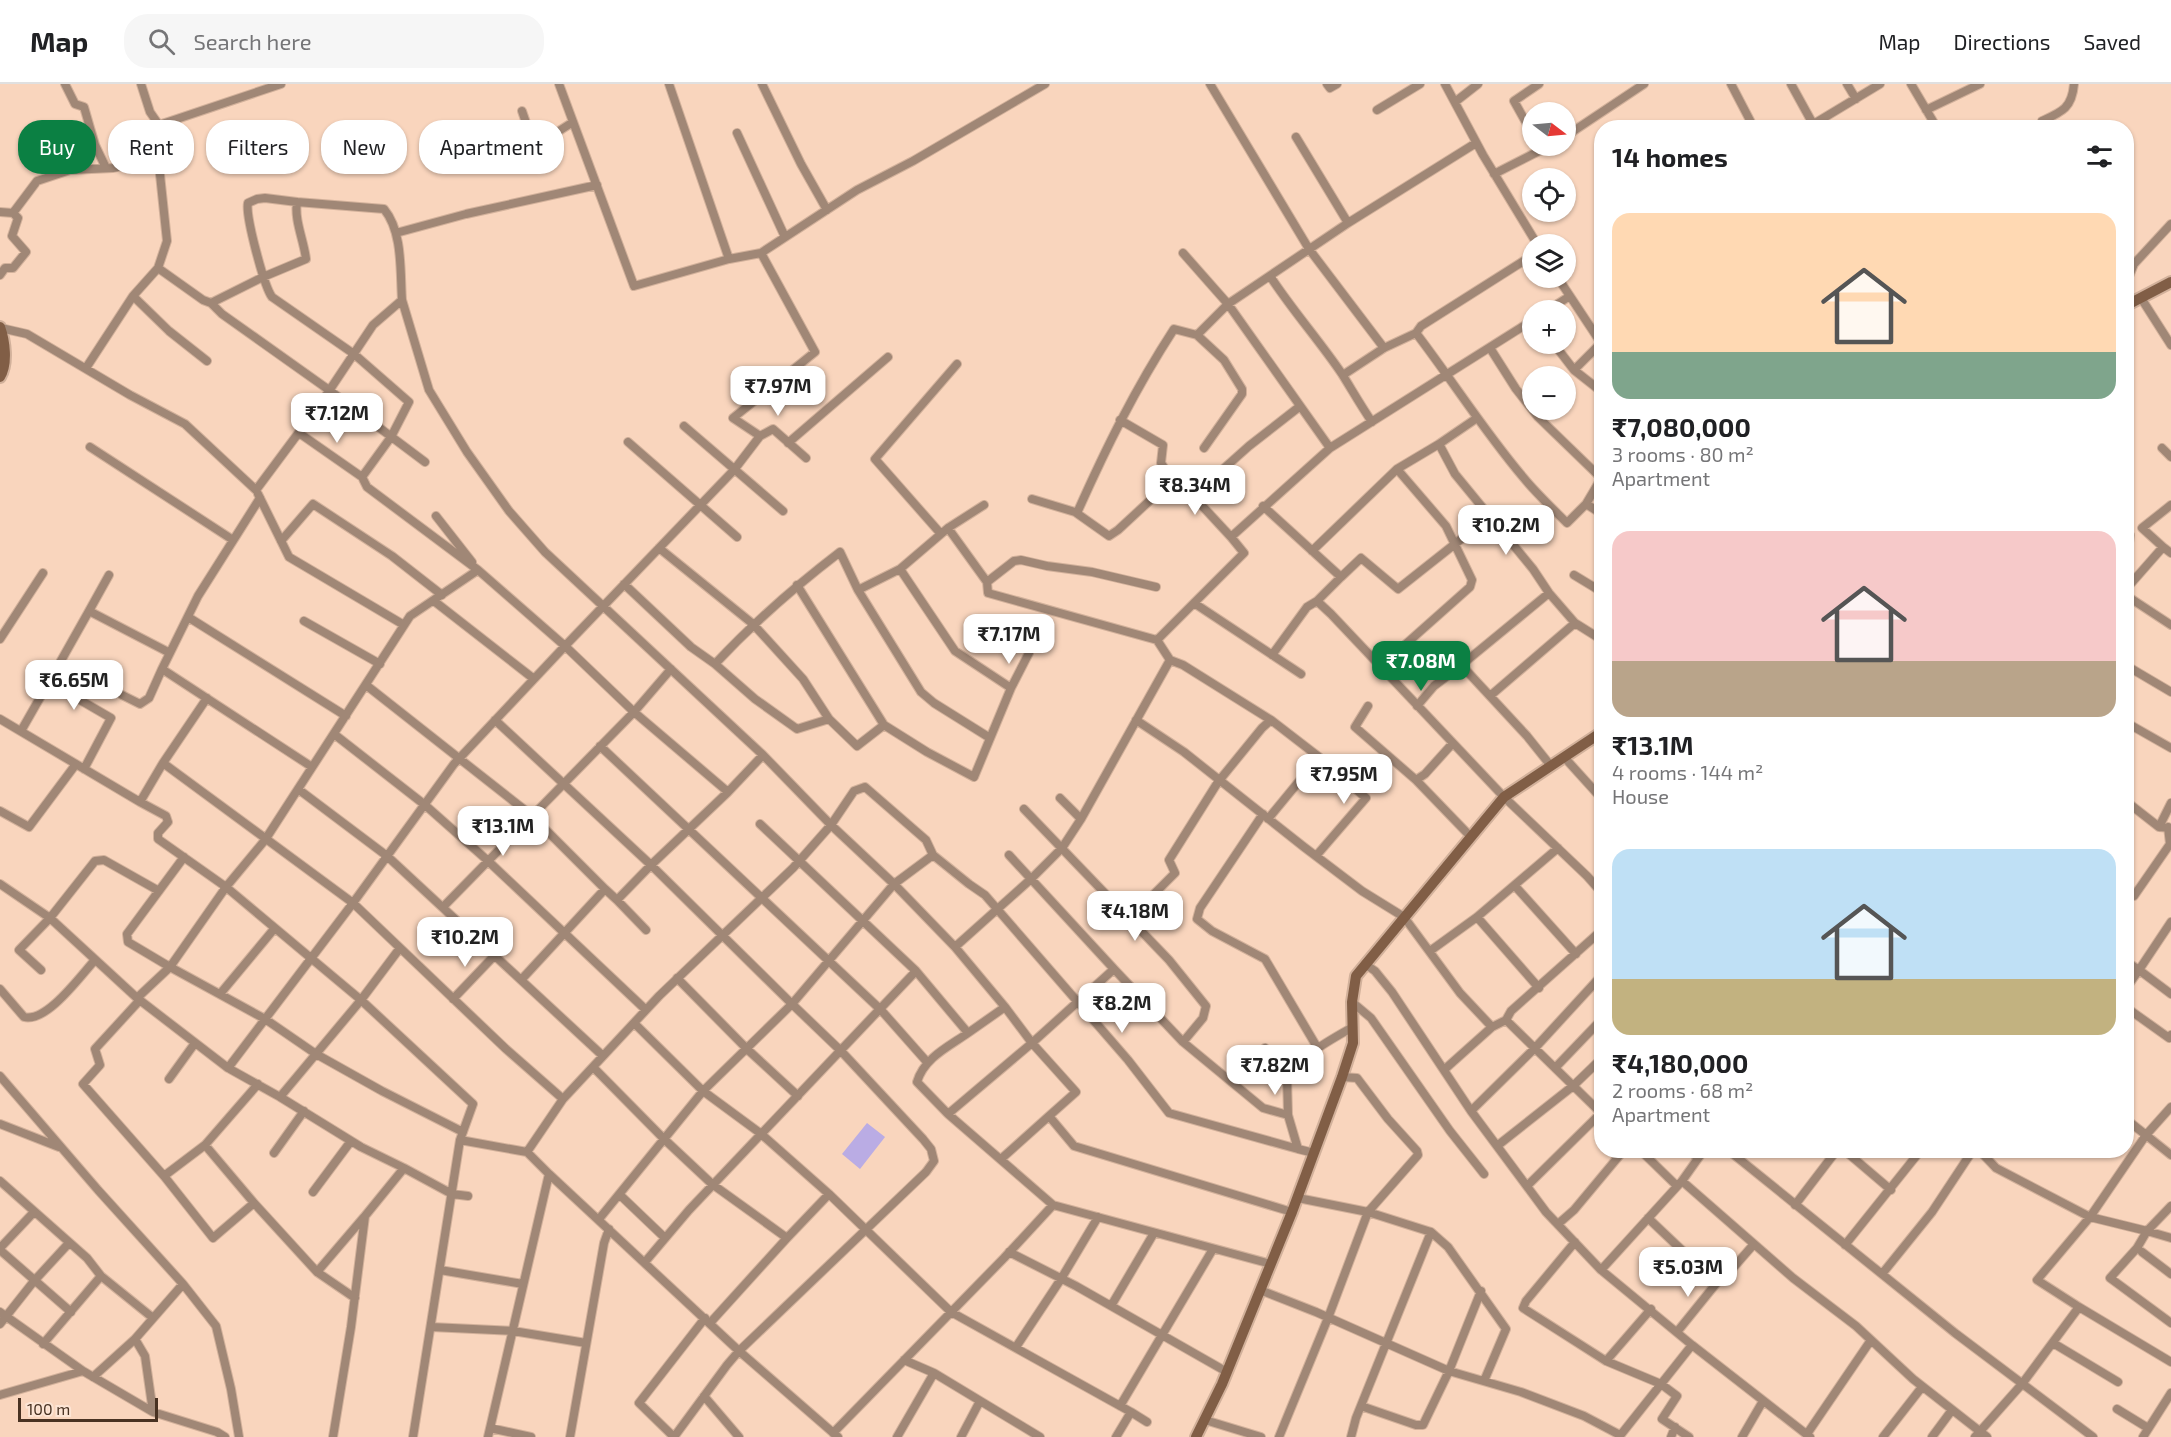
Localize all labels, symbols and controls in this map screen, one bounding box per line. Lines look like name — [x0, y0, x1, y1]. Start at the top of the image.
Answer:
search box — [124, 14, 544, 68]
text: Map — [30, 24, 88, 58]
icon: search — [145, 25, 178, 58]
text: Search here — [193, 28, 312, 54]
text: Map — [1878, 29, 1921, 54]
text: Directions — [1954, 29, 2050, 54]
text: Saved — [2083, 29, 2141, 54]
north arrow — [1522, 102, 1576, 156]
map controls — [1522, 102, 1576, 420]
chip: Buy — [18, 120, 96, 174]
chip: Rent — [108, 120, 194, 174]
chip: Filters — [206, 120, 309, 174]
chip: New — [321, 120, 407, 174]
chip: Apartment — [419, 120, 564, 174]
icon: filters — [2083, 140, 2116, 173]
text: 14 homes — [1612, 141, 1728, 172]
button: locate — [1522, 168, 1576, 222]
button: layers — [1522, 234, 1576, 288]
icon: home — [1810, 252, 1918, 360]
button: + — [1522, 300, 1576, 354]
pin: ₹7.97M — [729, 366, 827, 417]
button: − — [1522, 366, 1576, 420]
text: ₹7.97M — [744, 373, 812, 397]
pin: ₹7.12M — [288, 393, 386, 444]
text: ₹7.12M — [305, 400, 369, 424]
text: ₹7,080,000 — [1612, 411, 1751, 442]
text: 3 rooms · 80 m² — [1612, 442, 1754, 466]
pin: ₹8.34M — [1146, 465, 1244, 516]
text: Apartment — [1612, 466, 1710, 490]
text: ₹8.34M — [1159, 472, 1231, 496]
pin: ₹10.2M — [1457, 505, 1555, 556]
text: ₹10.2M — [1472, 512, 1540, 536]
icon: home — [1810, 570, 1918, 678]
pin: ₹7.17M — [960, 614, 1058, 665]
text: ₹7.17M — [977, 621, 1041, 645]
pin: ₹7.08M — [1372, 641, 1470, 692]
text: ₹7.08M — [1386, 648, 1456, 672]
pin: ₹6.65M — [25, 660, 123, 711]
text: ₹6.65M — [39, 667, 109, 691]
text: ₹13.1M — [1612, 729, 1694, 760]
pin: ₹7.95M — [1295, 754, 1393, 805]
text: 4 rooms · 144 m² — [1612, 760, 1763, 784]
text: ₹7.95M — [1310, 761, 1378, 785]
text: House — [1612, 784, 1669, 808]
pin: ₹13.1M — [454, 806, 552, 857]
text: ₹13.1M — [472, 813, 534, 837]
icon: home — [1810, 888, 1918, 996]
pin: ₹4.18M — [1086, 891, 1184, 942]
text: ₹4.18M — [1101, 898, 1169, 922]
pin: ₹10.2M — [416, 917, 514, 968]
text: ₹10.2M — [431, 924, 499, 948]
pin: ₹8.2M — [1080, 983, 1164, 1034]
text: ₹8.2M — [1092, 990, 1152, 1014]
pin: ₹7.82M — [1226, 1045, 1324, 1096]
text: ₹4,180,000 — [1612, 1047, 1748, 1078]
text: ₹7.82M — [1241, 1052, 1309, 1076]
text: 2 rooms · 68 m² — [1612, 1078, 1753, 1102]
text: Apartment — [1612, 1102, 1710, 1126]
pin: ₹5.03M — [1639, 1247, 1737, 1298]
text: ₹5.03M — [1653, 1254, 1723, 1278]
scale bar — [18, 1395, 158, 1422]
text: 100 m — [27, 1399, 70, 1418]

